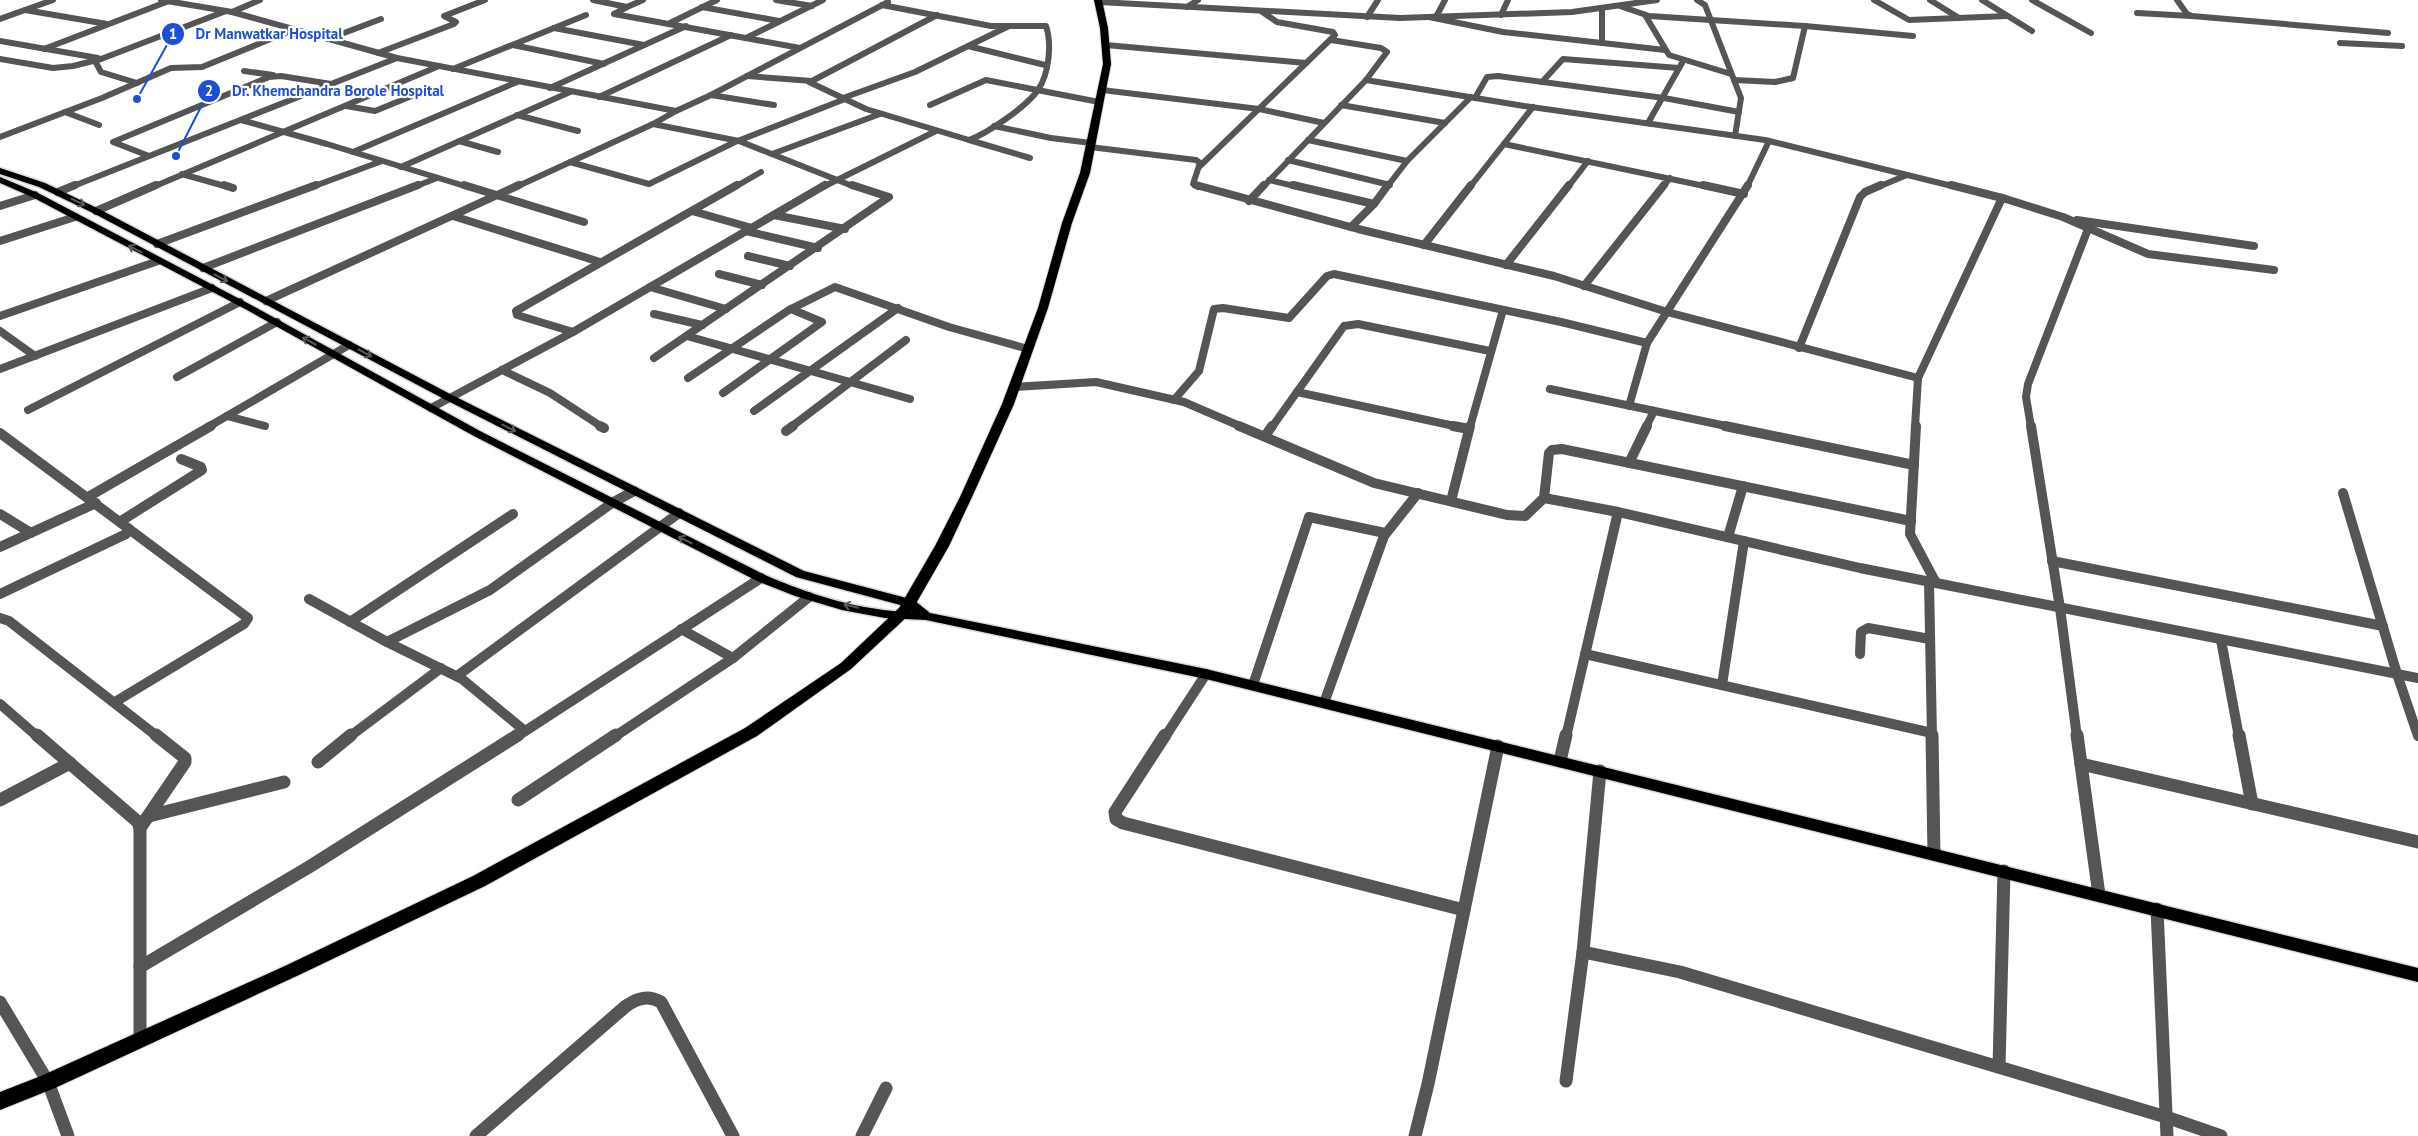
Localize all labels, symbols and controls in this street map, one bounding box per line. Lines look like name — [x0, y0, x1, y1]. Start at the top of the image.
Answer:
callout: Dr Manwatkar Hospital — [160, 19, 352, 49]
text: 1 — [169, 24, 177, 43]
text: Dr Manwatkar Hospital — [195, 24, 343, 43]
callout: Dr. Khemchandra Borole Hospital — [197, 76, 455, 106]
text: 2 — [205, 81, 213, 100]
text: Dr. Khemchandra Borole Hospital — [232, 81, 445, 100]
one-way arrow — [70, 197, 85, 207]
one-way arrow — [127, 244, 142, 254]
one-way arrow — [213, 274, 228, 283]
one-way arrow — [303, 335, 317, 345]
one-way arrow — [357, 349, 372, 358]
one-way arrow — [502, 423, 517, 433]
one-way arrow — [678, 535, 693, 544]
one-way arrow — [843, 601, 859, 610]

